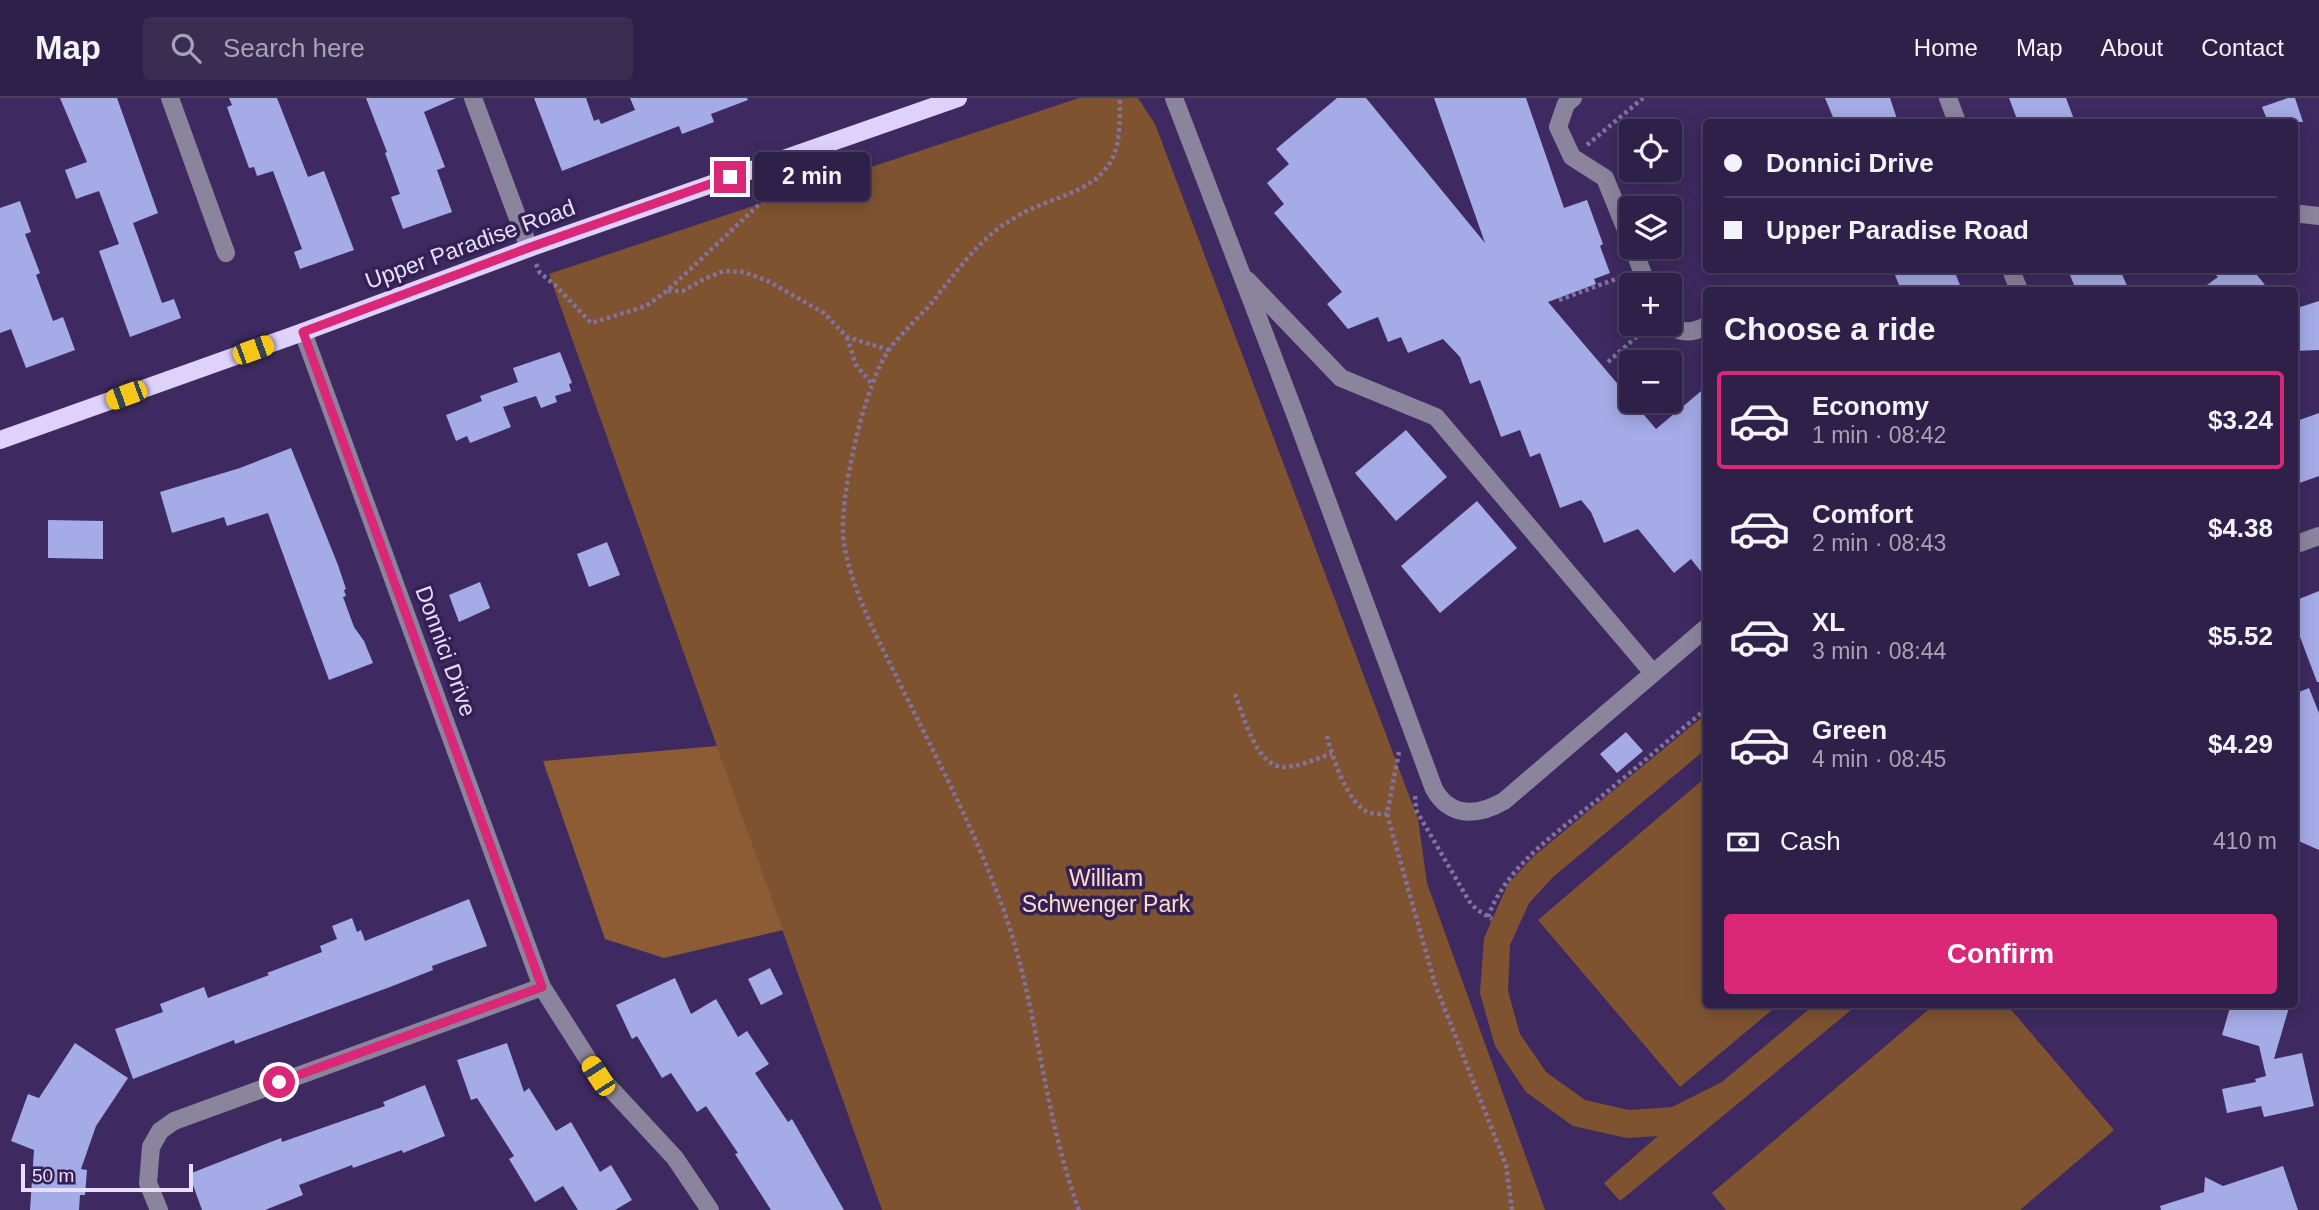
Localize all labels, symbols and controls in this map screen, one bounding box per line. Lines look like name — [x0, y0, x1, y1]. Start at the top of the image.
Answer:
search box — [143, 17, 633, 80]
text: Map — [35, 29, 101, 66]
icon: search — [167, 29, 205, 67]
text: Search here — [223, 33, 365, 63]
text: Home — [1914, 34, 1978, 61]
text: Map — [2016, 34, 2063, 61]
text: About — [2101, 34, 2163, 61]
text: Contact — [2201, 34, 2284, 61]
map controls — [1619, 119, 1682, 413]
button: locate — [1619, 119, 1682, 182]
text: Donnici Drive — [1766, 148, 1934, 178]
callout: 2 min — [754, 153, 870, 202]
route end — [714, 161, 746, 193]
text: 2 min — [782, 163, 842, 189]
street label: Upper Paradise Road — [362, 194, 578, 294]
button: layers — [1619, 196, 1682, 259]
text: Upper Paradise Road — [1766, 215, 2029, 245]
button: + — [1619, 273, 1682, 336]
text: Choose a ride — [1724, 311, 1936, 347]
car — [230, 333, 277, 367]
button: − — [1619, 350, 1682, 413]
car — [103, 378, 150, 412]
icon: car — [1728, 389, 1791, 452]
text: Economy — [1812, 391, 1929, 421]
text: $3.24 — [2208, 405, 2273, 435]
text: 1 min · 08:42 — [1812, 422, 1946, 448]
icon: car — [1728, 497, 1791, 560]
text: Comfort — [1812, 499, 1913, 529]
text: $4.38 — [2208, 513, 2273, 543]
text: 2 min · 08:43 — [1812, 530, 1946, 556]
street label: Donnici Drive — [410, 582, 482, 720]
icon: car — [1728, 605, 1791, 668]
text: XL — [1812, 607, 1845, 637]
text: $5.52 — [2208, 621, 2273, 651]
text: 3 min · 08:44 — [1812, 638, 1946, 664]
icon: car — [1728, 713, 1791, 776]
text: Green — [1812, 715, 1887, 745]
text: $4.29 — [2208, 729, 2273, 759]
text: 4 min · 08:45 — [1812, 746, 1946, 772]
icon: cash — [1724, 823, 1762, 861]
text: Cash — [1780, 826, 1841, 856]
text: 410 m — [2213, 828, 2277, 854]
park label: William Schwenger Park — [1022, 865, 1191, 917]
button: Confirm — [1724, 914, 2277, 994]
car — [578, 1053, 619, 1099]
route start — [263, 1066, 295, 1098]
scale bar — [21, 1161, 192, 1193]
text: 50 m — [32, 1165, 74, 1186]

